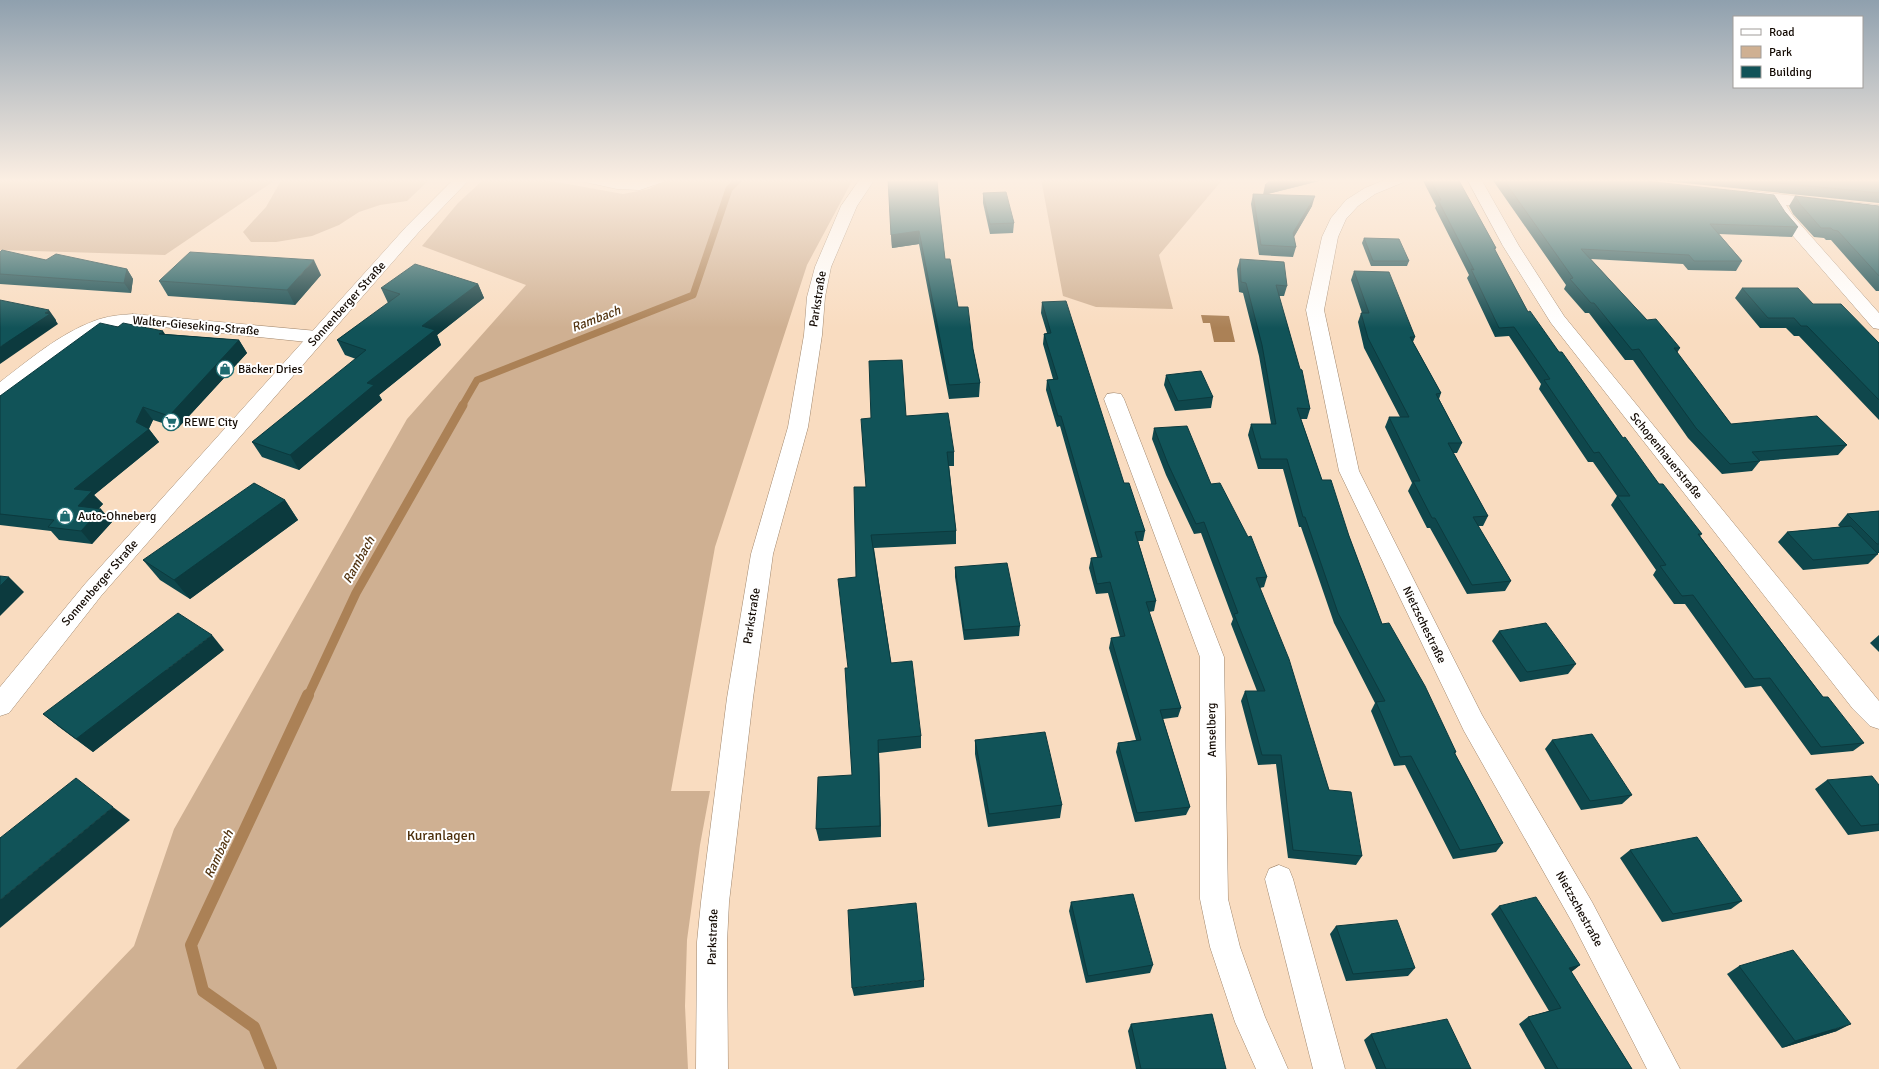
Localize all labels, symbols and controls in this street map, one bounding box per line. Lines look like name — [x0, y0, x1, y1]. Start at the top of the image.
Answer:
legend — [1733, 16, 1863, 88]
text: Road — [1769, 25, 1795, 40]
text: Park — [1769, 45, 1792, 60]
text: Building — [1769, 65, 1812, 80]
street label: Sonnenberger Straße — [305, 258, 389, 350]
street label: Parkstraße — [806, 270, 830, 328]
water label: Rambach — [569, 302, 624, 336]
street label: Walter-Gieseking-Straße — [132, 313, 260, 339]
shop icon: Bäcker Dries — [215, 359, 235, 379]
place label: Bäcker Dries — [238, 362, 303, 377]
street label: Schopenhauerstraße — [1627, 410, 1705, 502]
supermarket icon: REWE City — [161, 412, 181, 432]
place label: REWE City — [184, 415, 238, 430]
shop icon: Auto-Ohneberg — [55, 506, 75, 526]
place label: Auto-Ohneberg — [78, 509, 156, 524]
water label: Rambach — [340, 533, 379, 586]
street label: Sonnenberger Straße — [58, 537, 142, 629]
street label: Nietzschestraße — [1399, 584, 1449, 666]
street label: Parkstraße — [740, 587, 764, 645]
street label: Amselberg — [1204, 703, 1220, 757]
water label: Rambach — [201, 827, 237, 881]
park label: Kuranlagen — [407, 827, 475, 844]
street label: Nietzschestraße — [1552, 869, 1606, 949]
street label: Parkstraße — [705, 909, 721, 965]

